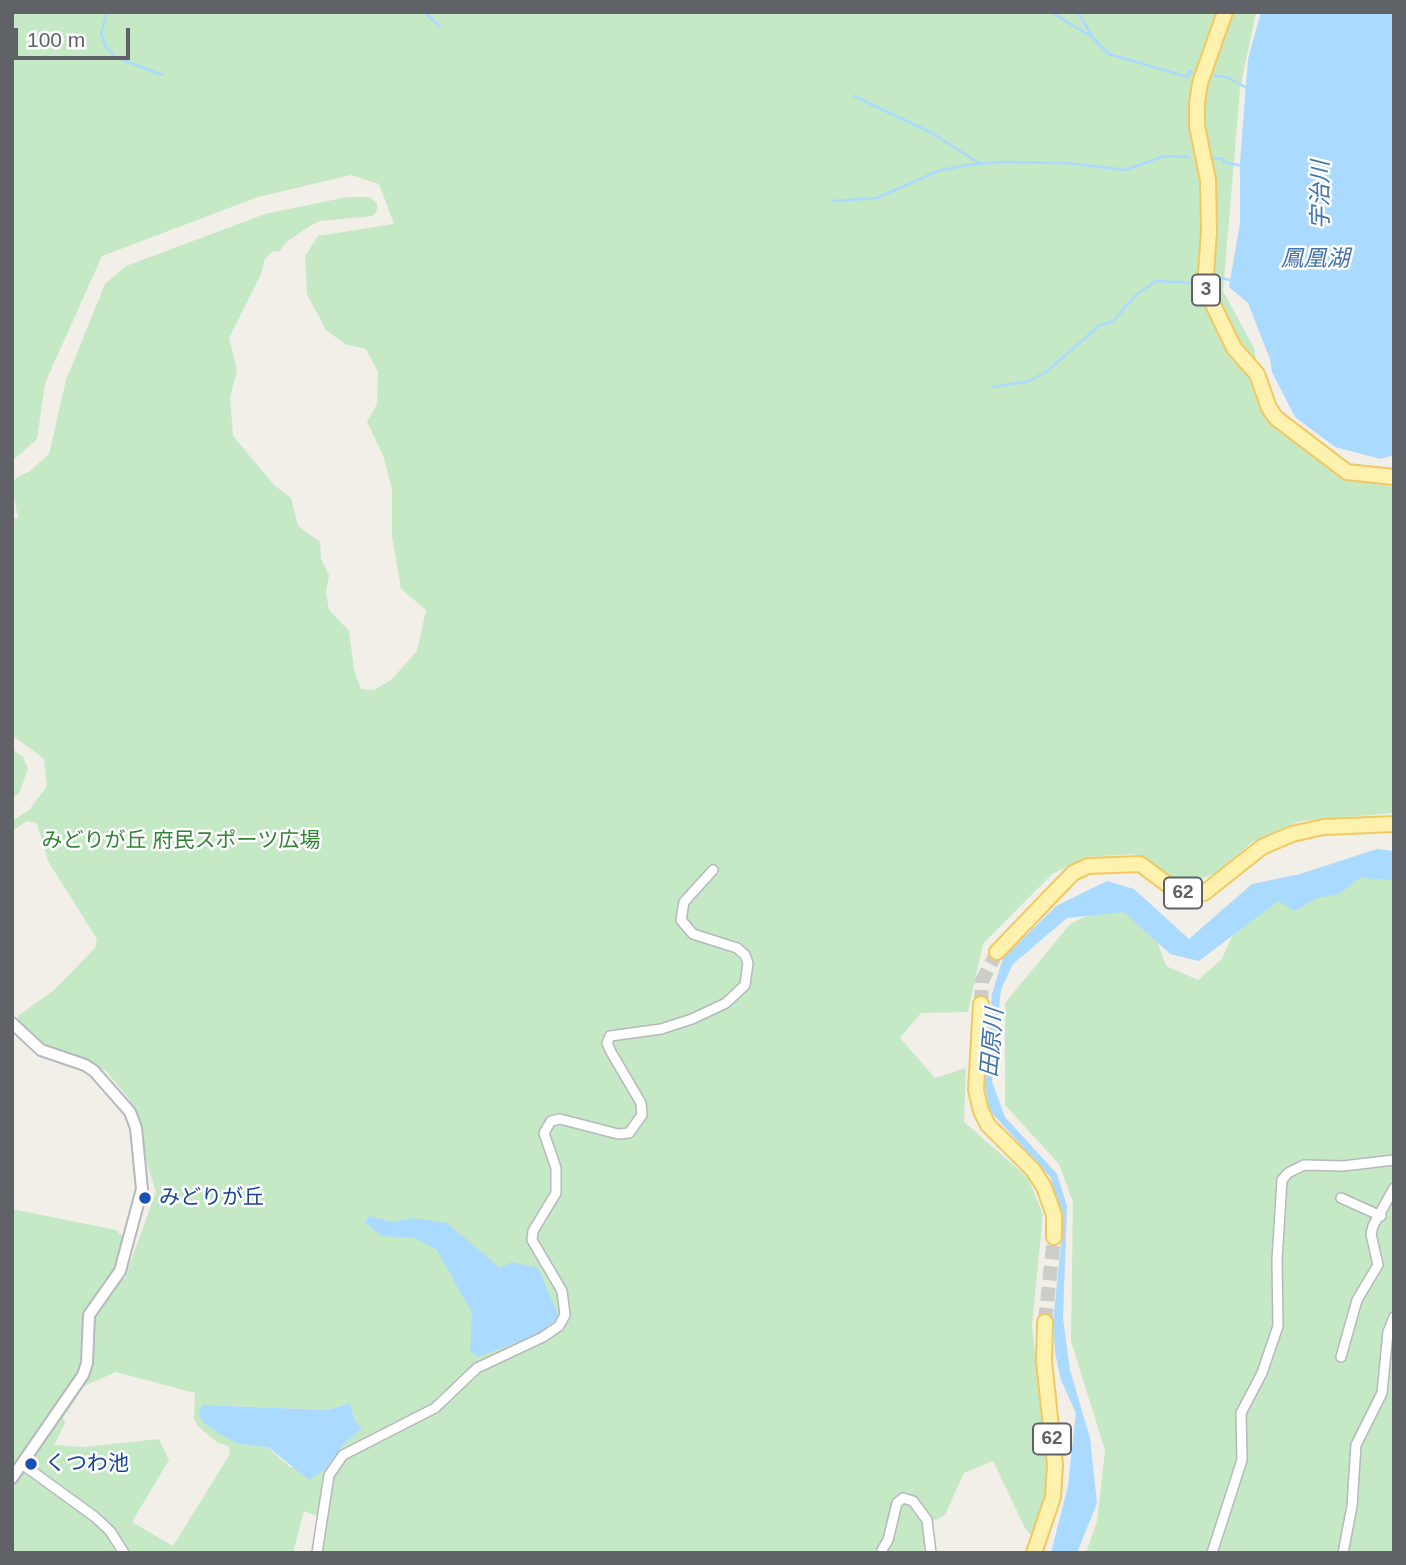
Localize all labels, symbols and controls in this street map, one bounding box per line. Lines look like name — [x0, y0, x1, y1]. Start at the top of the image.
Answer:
scale bar — [18, 14, 133, 58]
text: 100 m — [27, 28, 85, 51]
water label: 宇治川 — [1308, 161, 1336, 229]
water label: 鳳凰湖 — [1281, 246, 1349, 274]
road number: 3 — [1192, 274, 1220, 306]
park label: みどりが丘 府民スポーツ広場 — [42, 828, 320, 854]
road number: 62 — [1164, 878, 1202, 908]
water label: 田原川 — [976, 1007, 1010, 1079]
place label: みどりが丘 — [159, 1185, 264, 1211]
marker: みどりが丘 — [137, 1190, 153, 1206]
road number: 62 — [1033, 1424, 1071, 1455]
place label: くつわ池 — [45, 1451, 129, 1477]
marker: くつわ池 — [23, 1456, 39, 1472]

